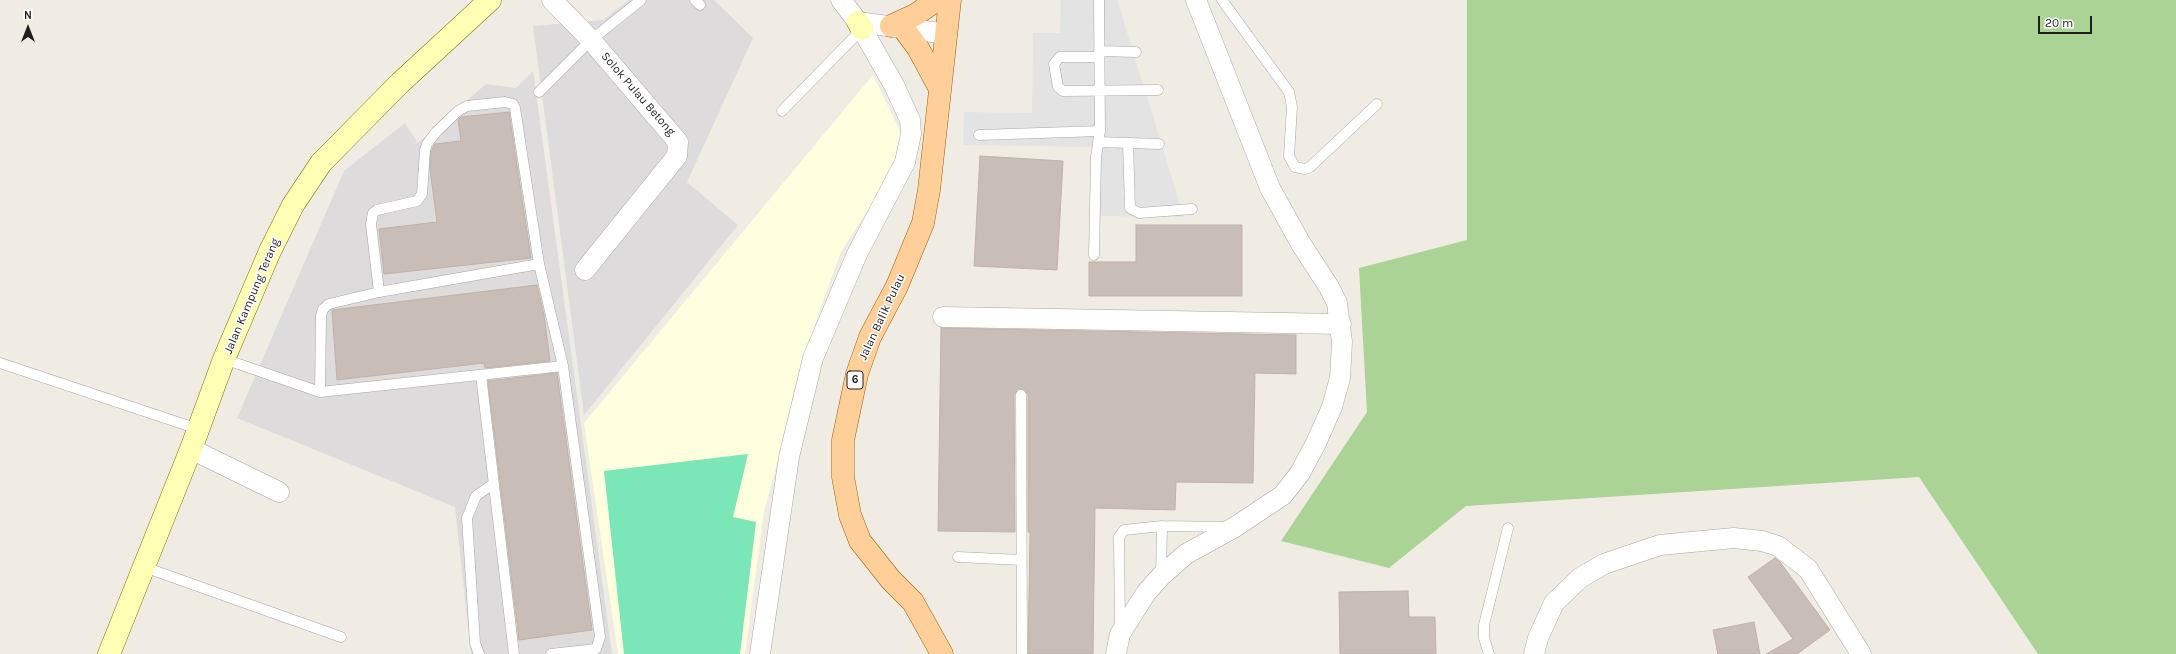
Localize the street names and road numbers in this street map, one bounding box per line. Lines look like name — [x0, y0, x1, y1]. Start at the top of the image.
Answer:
street label: Solok Pulau Betong — [598, 49, 678, 139]
street label: Jalan Kampung Terang — [221, 236, 283, 356]
street label: Jalan Balik Pulau — [856, 272, 908, 362]
road number: 6 — [847, 371, 863, 389]

